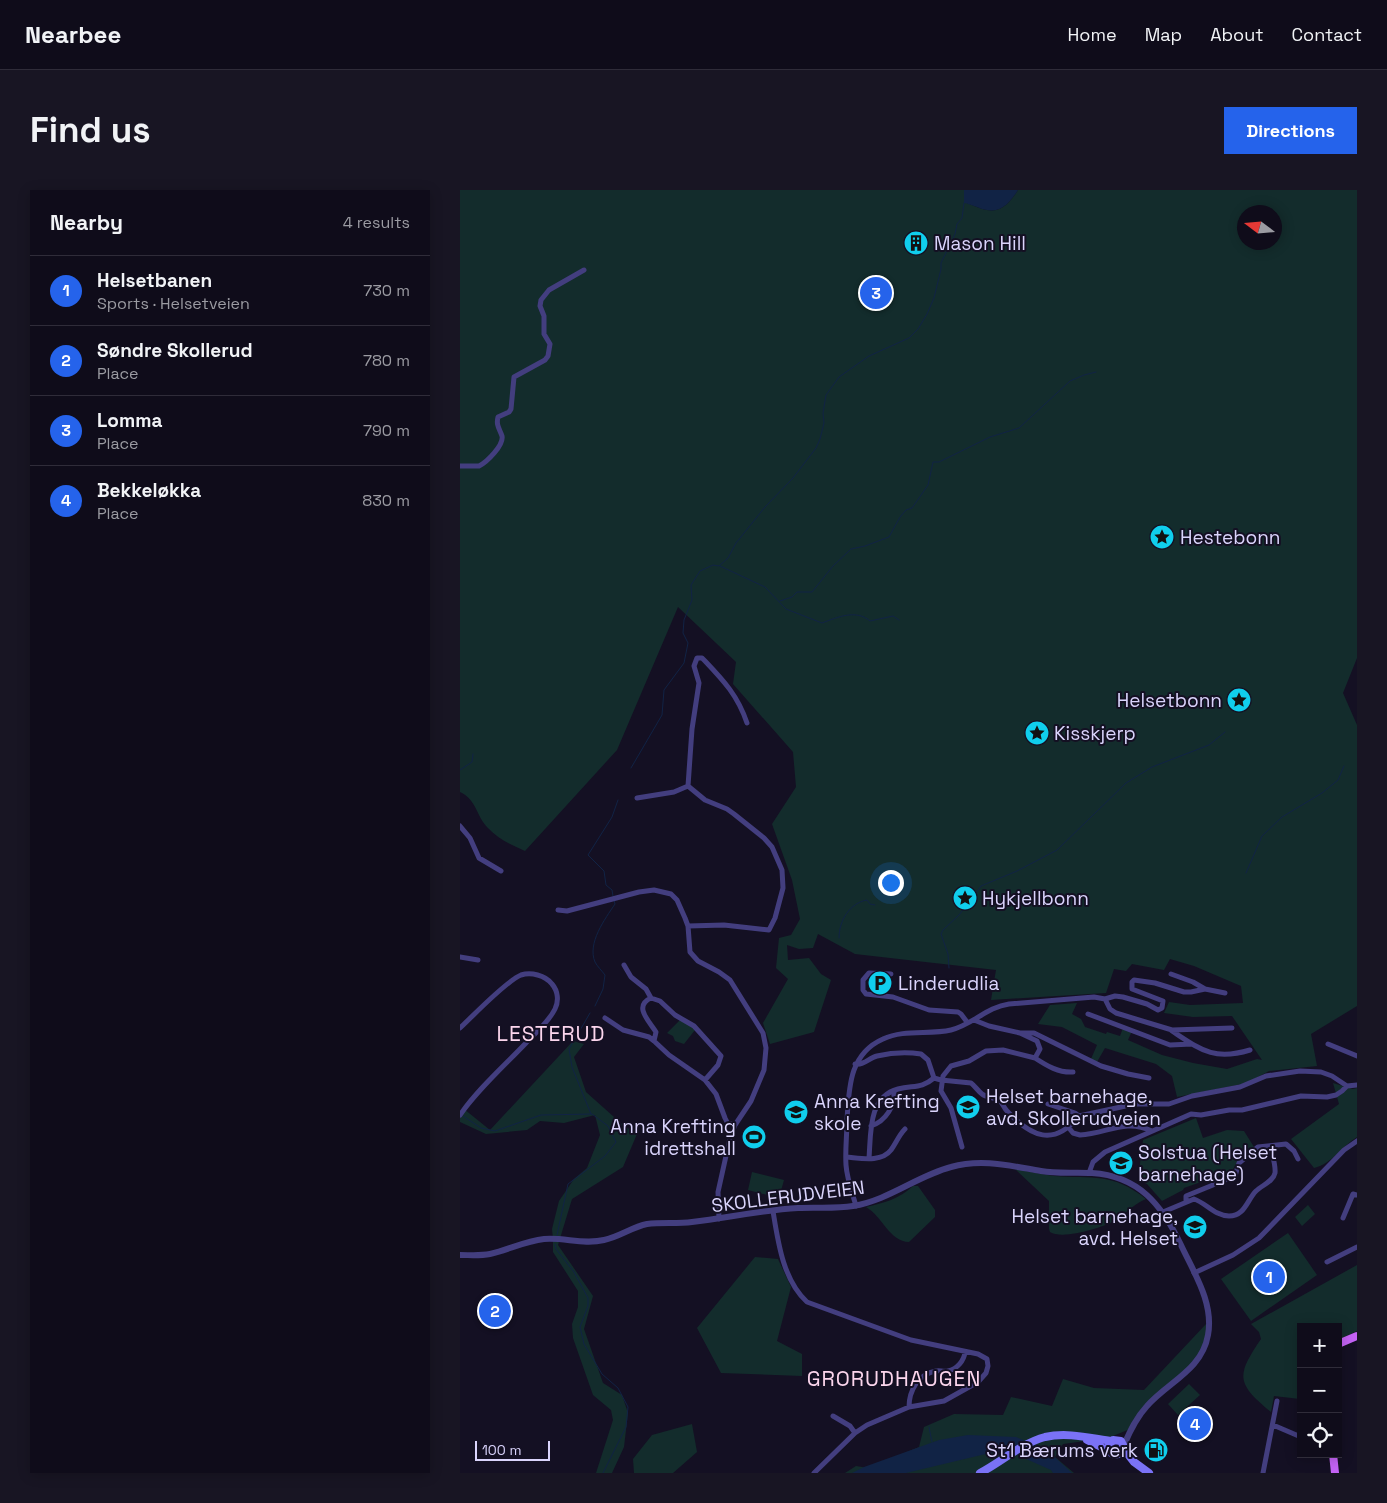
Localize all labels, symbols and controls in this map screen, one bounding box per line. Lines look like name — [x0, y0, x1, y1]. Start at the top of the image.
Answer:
text: Nearbee — [25, 19, 121, 50]
text: Home — [1068, 23, 1117, 46]
text: Map — [1145, 23, 1182, 46]
text: About — [1210, 23, 1264, 46]
text: Contact — [1292, 23, 1362, 46]
button: Directions — [1224, 107, 1357, 154]
text: Find us — [30, 108, 151, 152]
north arrow — [1237, 205, 1282, 250]
text: Nearby — [50, 209, 123, 236]
text: 4 results — [343, 212, 410, 233]
building icon: Mason Hill — [903, 230, 929, 256]
place label: Mason Hill — [934, 231, 1026, 256]
text: Helsetbanen — [97, 268, 212, 293]
pin: 3 — [860, 274, 892, 312]
text: 1 — [62, 280, 70, 301]
text: 730 m — [363, 280, 410, 301]
text: Sports · Helsetveien — [97, 293, 250, 314]
text: Søndre Skollerud — [97, 338, 253, 363]
text: 2 — [61, 350, 71, 371]
text: 780 m — [363, 350, 410, 371]
text: Place — [97, 363, 139, 384]
text: Lomma — [97, 408, 162, 433]
text: 3 — [61, 420, 71, 441]
text: 790 m — [363, 420, 410, 441]
text: Place — [97, 433, 139, 454]
text: Bekkeløkka — [97, 478, 201, 503]
text: 4 — [61, 490, 71, 511]
text: 830 m — [362, 490, 410, 511]
text: Place — [97, 503, 139, 524]
place icon: Hestebonn — [1149, 524, 1175, 550]
place label: Hestebonn — [1180, 525, 1280, 550]
place icon: Helsetbonn — [1226, 687, 1252, 713]
place label: Helsetbonn — [1117, 688, 1222, 713]
place icon: Kisskjerp — [1024, 720, 1050, 746]
place label: Kisskjerp — [1054, 721, 1136, 746]
your location — [878, 870, 904, 896]
place icon: Hykjellbonn — [952, 885, 978, 911]
place label: Hykjellbonn — [982, 886, 1089, 911]
parking icon: Linderudlia — [867, 970, 893, 996]
place label: Linderudlia — [898, 971, 999, 996]
district label: LESTERUD — [497, 1020, 605, 1047]
place label: Helset barnehage, avd. Skollerudveien — [986, 1084, 1161, 1131]
place label: Anna Krefting skole — [814, 1089, 940, 1136]
school or university icon: Helset barnehage, avd. Skollerudveien — [955, 1094, 981, 1120]
school or university icon: Anna Krefting skole — [783, 1099, 809, 1125]
place label: Anna Krefting idrettshall — [610, 1114, 736, 1161]
sports icon: Anna Krefting idrettshall — [741, 1124, 767, 1150]
place label: Solstua (Helset barnehage) — [1138, 1140, 1277, 1187]
school or university icon: Solstua (Helset barnehage) — [1108, 1150, 1134, 1176]
street label: SKOLLERUDVEIEN — [710, 1175, 866, 1218]
place label: Helset barnehage, avd. Helset — [1012, 1204, 1178, 1251]
school or university icon: Helset barnehage, avd. Helset — [1182, 1214, 1208, 1240]
pin: 1 — [1253, 1258, 1285, 1296]
pin: 2 — [479, 1292, 511, 1330]
map controls — [1297, 1323, 1342, 1458]
button: + — [1297, 1323, 1342, 1368]
district label: GRORUDHAUGEN — [807, 1365, 981, 1392]
button: − — [1297, 1368, 1342, 1413]
pin: 4 — [1179, 1405, 1211, 1443]
button: locate — [1297, 1413, 1342, 1458]
fuel station icon: St1 Bærums verk — [1143, 1437, 1169, 1463]
scale bar — [475, 1438, 550, 1461]
place label: St1 Bærums verk — [986, 1438, 1138, 1463]
text: 100 m — [482, 1441, 521, 1459]

